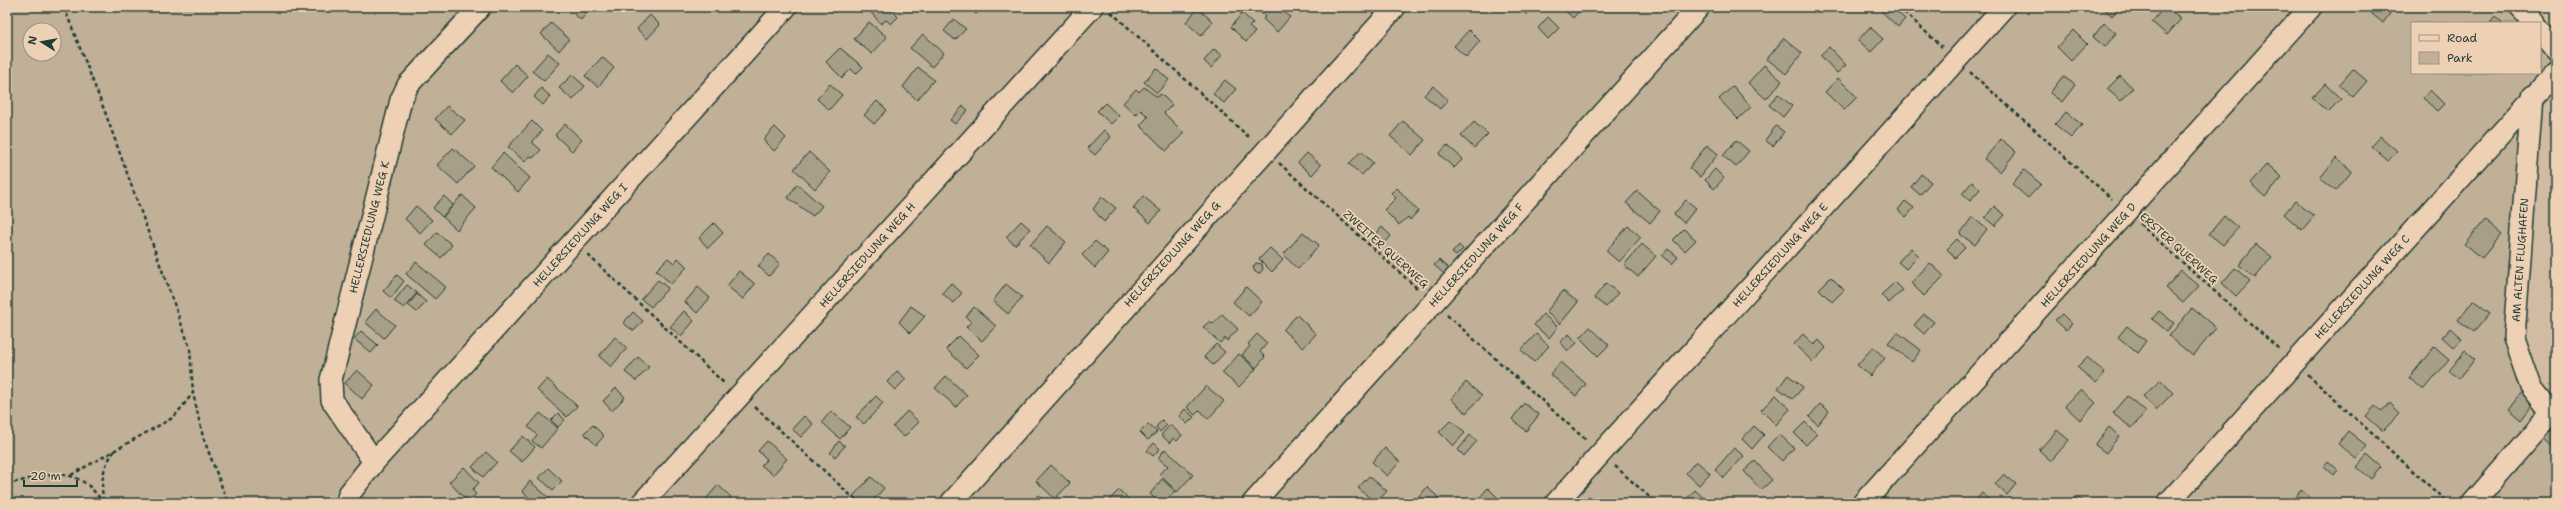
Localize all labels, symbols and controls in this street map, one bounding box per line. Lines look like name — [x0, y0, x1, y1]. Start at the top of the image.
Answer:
north arrow — [22, 22, 62, 62]
legend — [2411, 22, 2541, 74]
text: Road — [2447, 30, 2478, 46]
text: N — [24, 34, 41, 46]
text: Park — [2447, 50, 2473, 66]
street label: HELLERSIEDLUNG WEG K — [346, 159, 393, 295]
street label: HELLERSIEDLUNG WEG I — [530, 180, 631, 291]
street label: AM ALTEN FLUGHAFEN — [2509, 197, 2532, 323]
street label: HELLERSIEDLUNG WEG G — [1121, 198, 1224, 310]
street label: HELLERSIEDLUNG WEG H — [816, 199, 919, 311]
street label: HELLERSIEDLUNG WEG F — [1426, 200, 1527, 311]
street label: HELLERSIEDLUNG WEG E — [1729, 200, 1831, 311]
street label: HELLERSIEDLUNG WEG D — [2037, 200, 2140, 311]
street label: ZWEITER QUERWEG — [1340, 207, 1432, 292]
street label: ERSTER QUERWEG — [2136, 209, 2221, 288]
street label: HELLERSIEDLUNG WEG C — [2311, 232, 2414, 343]
scale bar — [24, 462, 77, 488]
text: 20 m — [30, 468, 61, 484]

